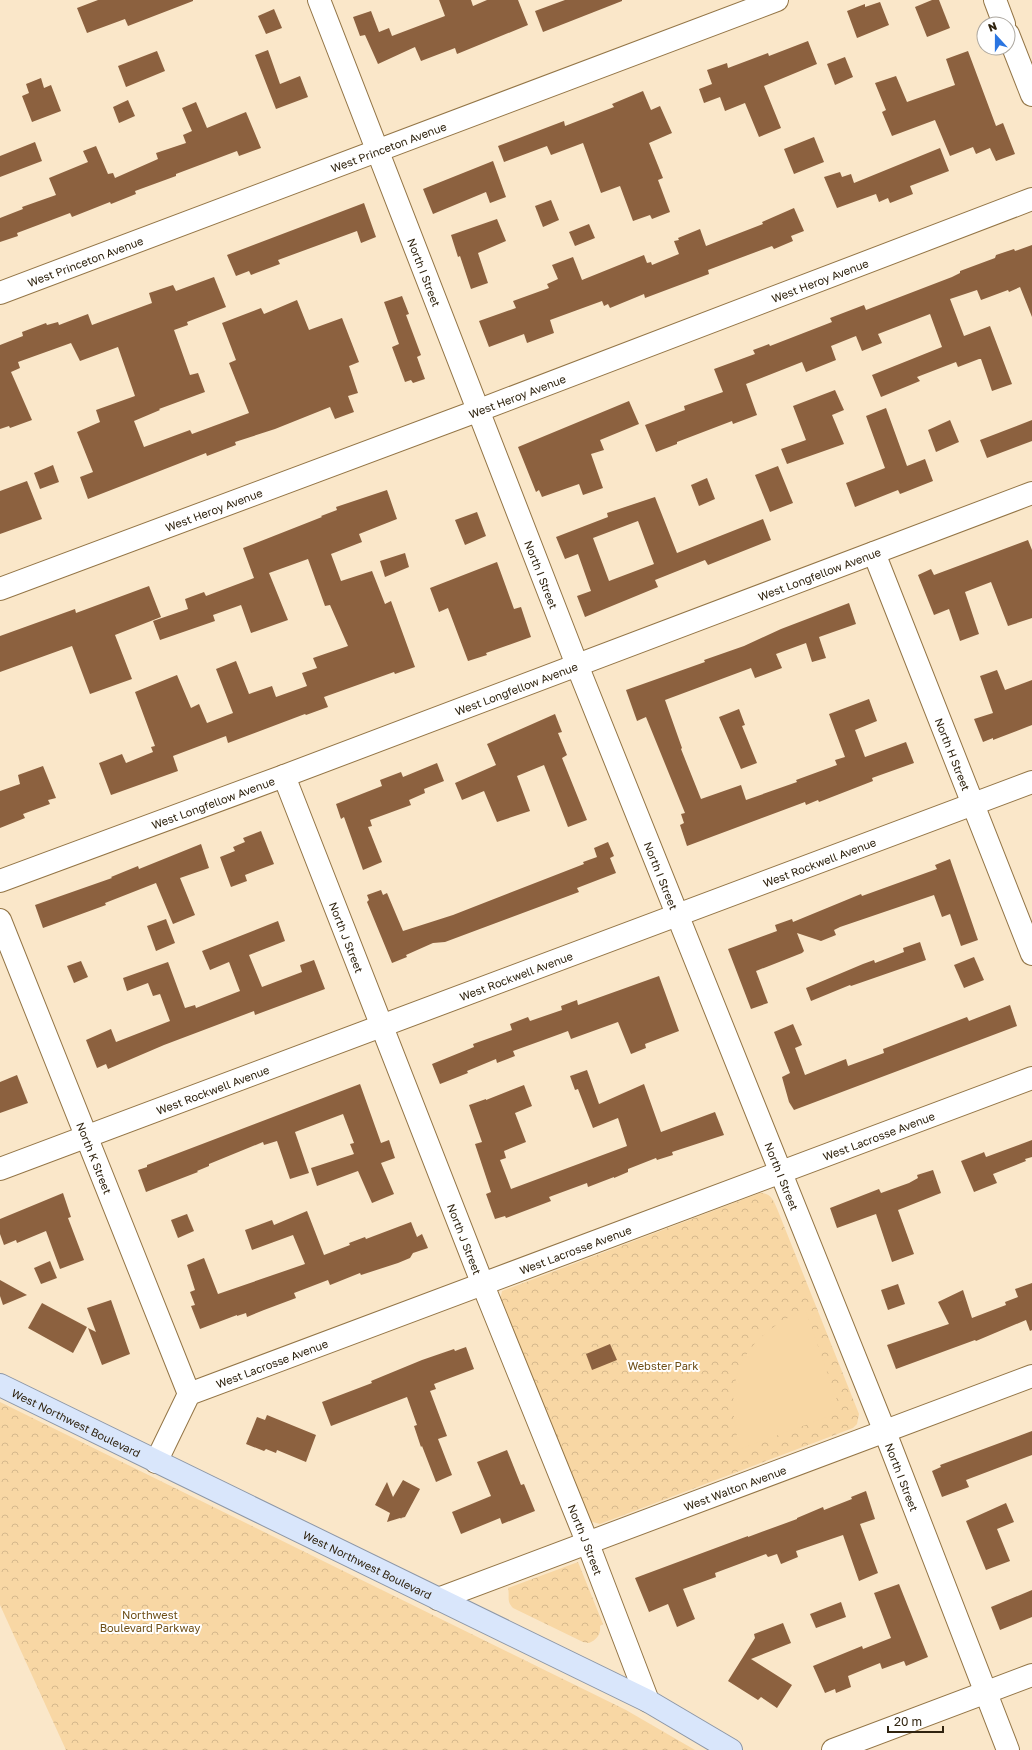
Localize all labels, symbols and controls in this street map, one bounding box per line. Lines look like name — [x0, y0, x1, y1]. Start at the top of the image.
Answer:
north arrow — [976, 16, 1016, 56]
text: N — [986, 19, 998, 34]
street label: West Princeton Avenue — [329, 119, 448, 174]
street label: West Princeton Avenue — [26, 233, 145, 289]
street label: North I Street — [405, 236, 444, 308]
street label: West Heroy Avenue — [769, 256, 870, 304]
street label: West Heroy Avenue — [467, 371, 567, 420]
street label: West Heroy Avenue — [163, 485, 264, 533]
street label: North I Street — [523, 538, 561, 610]
street label: West Longfellow Avenue — [756, 544, 882, 603]
street label: West Longfellow Avenue — [453, 659, 579, 717]
street label: North H Street — [933, 716, 973, 792]
street label: West Longfellow Avenue — [150, 774, 276, 831]
street label: West Rockwell Avenue — [761, 835, 878, 889]
street label: North I Street — [642, 839, 681, 911]
street label: North J Street — [327, 900, 367, 974]
street label: West Rockwell Avenue — [458, 948, 574, 1003]
street label: West Rockwell Avenue — [154, 1062, 271, 1116]
street label: West Lacrosse Avenue — [821, 1109, 936, 1162]
street label: North K Street — [75, 1120, 115, 1196]
street label: North I Street — [763, 1140, 802, 1212]
street label: North J Street — [445, 1202, 485, 1276]
street label: West Lacrosse Avenue — [517, 1222, 633, 1276]
street label: West Lacrosse Avenue — [214, 1336, 330, 1390]
park label: Webster Park — [628, 1359, 698, 1372]
street label: West Northwest Boulevard — [10, 1385, 143, 1459]
street label: North I Street — [883, 1441, 921, 1513]
street label: West Walton Avenue — [682, 1462, 788, 1513]
street label: North J Street — [566, 1502, 606, 1577]
street label: West Northwest Boulevard — [301, 1527, 434, 1601]
park label: Northwest Boulevard Parkway — [100, 1608, 200, 1634]
scale bar — [888, 1708, 943, 1734]
text: 20 m — [894, 1714, 922, 1729]

